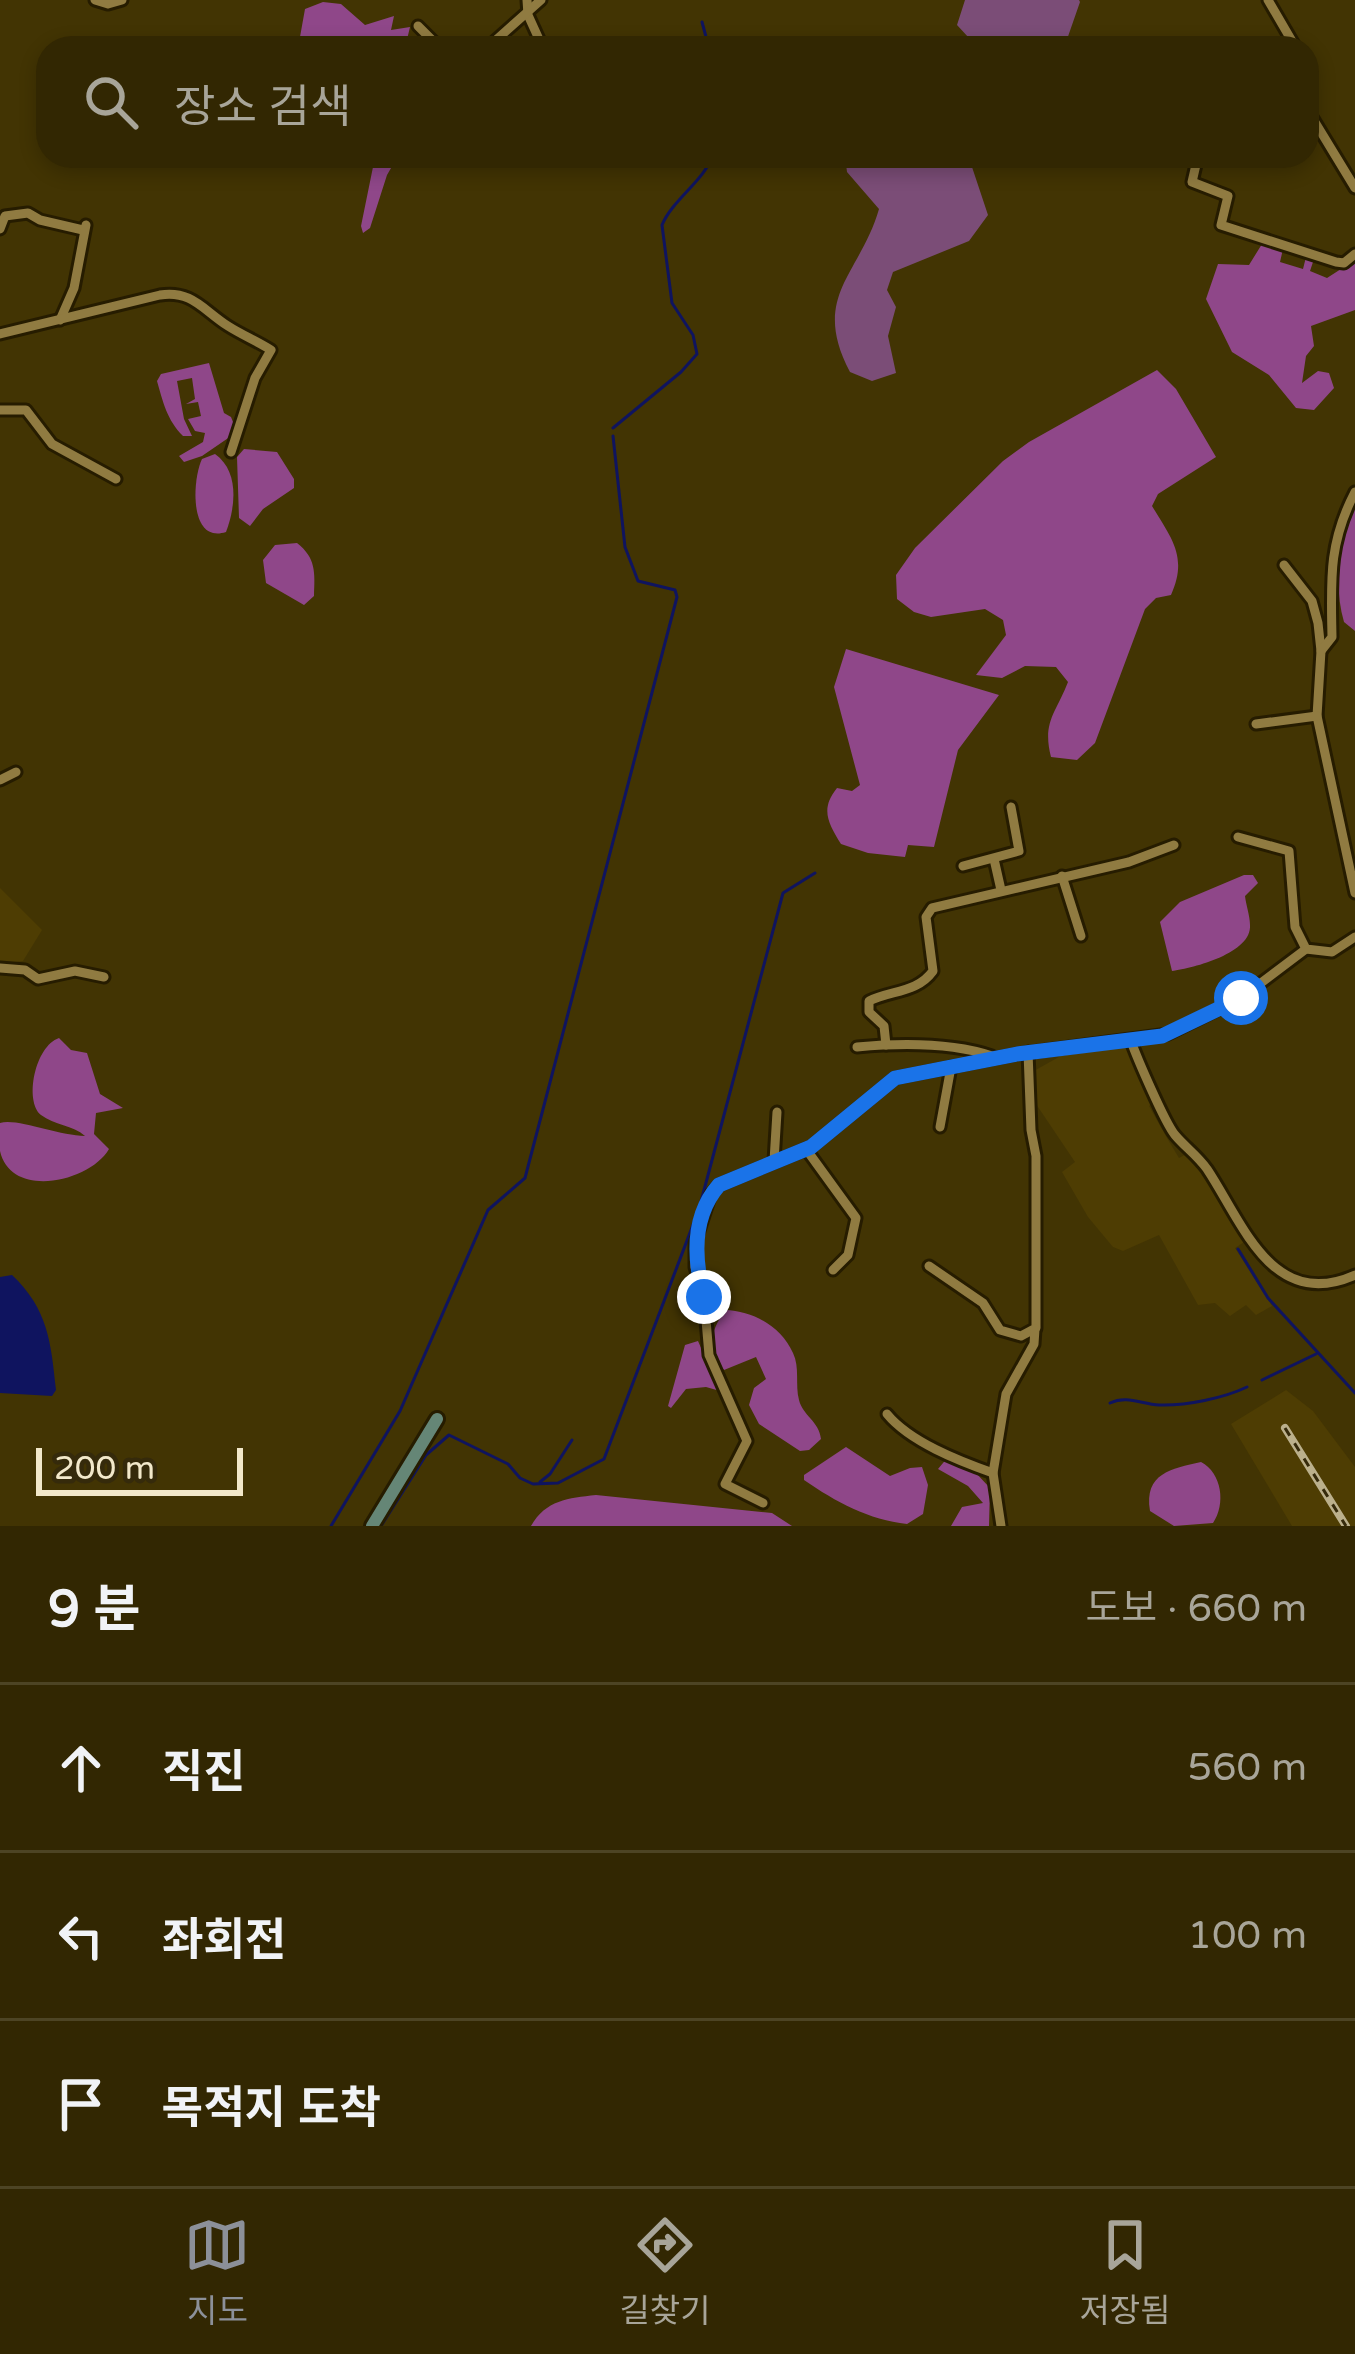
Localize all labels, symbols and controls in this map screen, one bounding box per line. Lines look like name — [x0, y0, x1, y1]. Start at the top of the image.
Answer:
search box — [36, 36, 1319, 168]
icon: search — [78, 69, 144, 135]
text: 장소 검색 — [174, 81, 351, 135]
route start — [1214, 971, 1268, 1025]
route end — [677, 1270, 731, 1324]
scale bar — [36, 1442, 243, 1495]
text: 200 m — [54, 1449, 155, 1488]
text: 9 분 — [48, 1579, 140, 1641]
text: 도보 · 660 m — [1085, 1585, 1307, 1632]
icon: ahead — [48, 1735, 114, 1801]
text: 560 m — [1188, 1744, 1307, 1791]
text: 직진 — [162, 1746, 245, 1800]
icon: left — [48, 1903, 114, 1969]
text: 100 m — [1188, 1912, 1307, 1959]
text: 좌회전 — [162, 1914, 286, 1968]
icon: arrive — [48, 2071, 114, 2137]
text: 목적지 도착 — [162, 2082, 381, 2136]
tab: 지도 — [184, 2212, 250, 2332]
tab: 길찾기 — [619, 2212, 711, 2332]
tab: 저장됨 — [1079, 2212, 1171, 2332]

